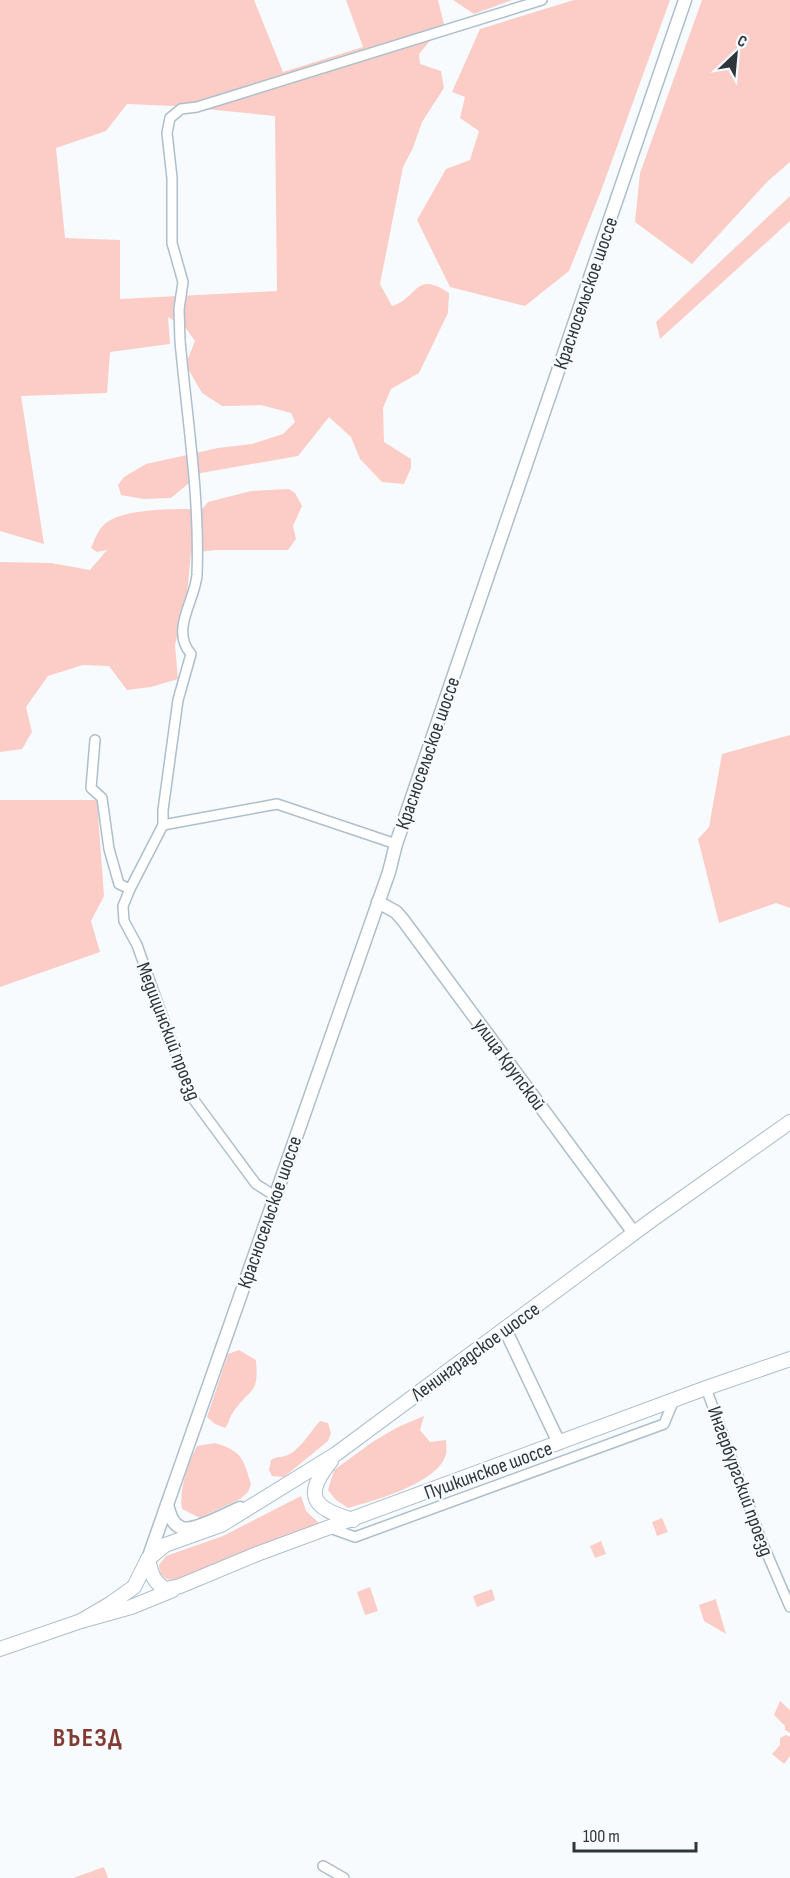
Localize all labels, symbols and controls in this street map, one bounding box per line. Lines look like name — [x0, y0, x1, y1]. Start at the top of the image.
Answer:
north arrow — [706, 24, 766, 84]
text: С — [734, 32, 750, 52]
street label: Красносельское шоссе — [549, 214, 623, 373]
street label: Красносельское шоссе — [391, 674, 465, 833]
street label: Медицинский проезд — [131, 959, 205, 1104]
street label: улица Крупской — [468, 1014, 551, 1115]
street label: Красносельское шоссе — [233, 1133, 307, 1292]
street label: Ленинградское шоссе — [406, 1297, 545, 1407]
street label: Ингербургский проезд — [702, 1403, 778, 1560]
street label: Пушкинское шоссе — [421, 1437, 556, 1505]
district label: ВЪЕЗД — [53, 1723, 123, 1754]
scale bar — [574, 1815, 696, 1853]
text: 100 m — [583, 1826, 620, 1847]

